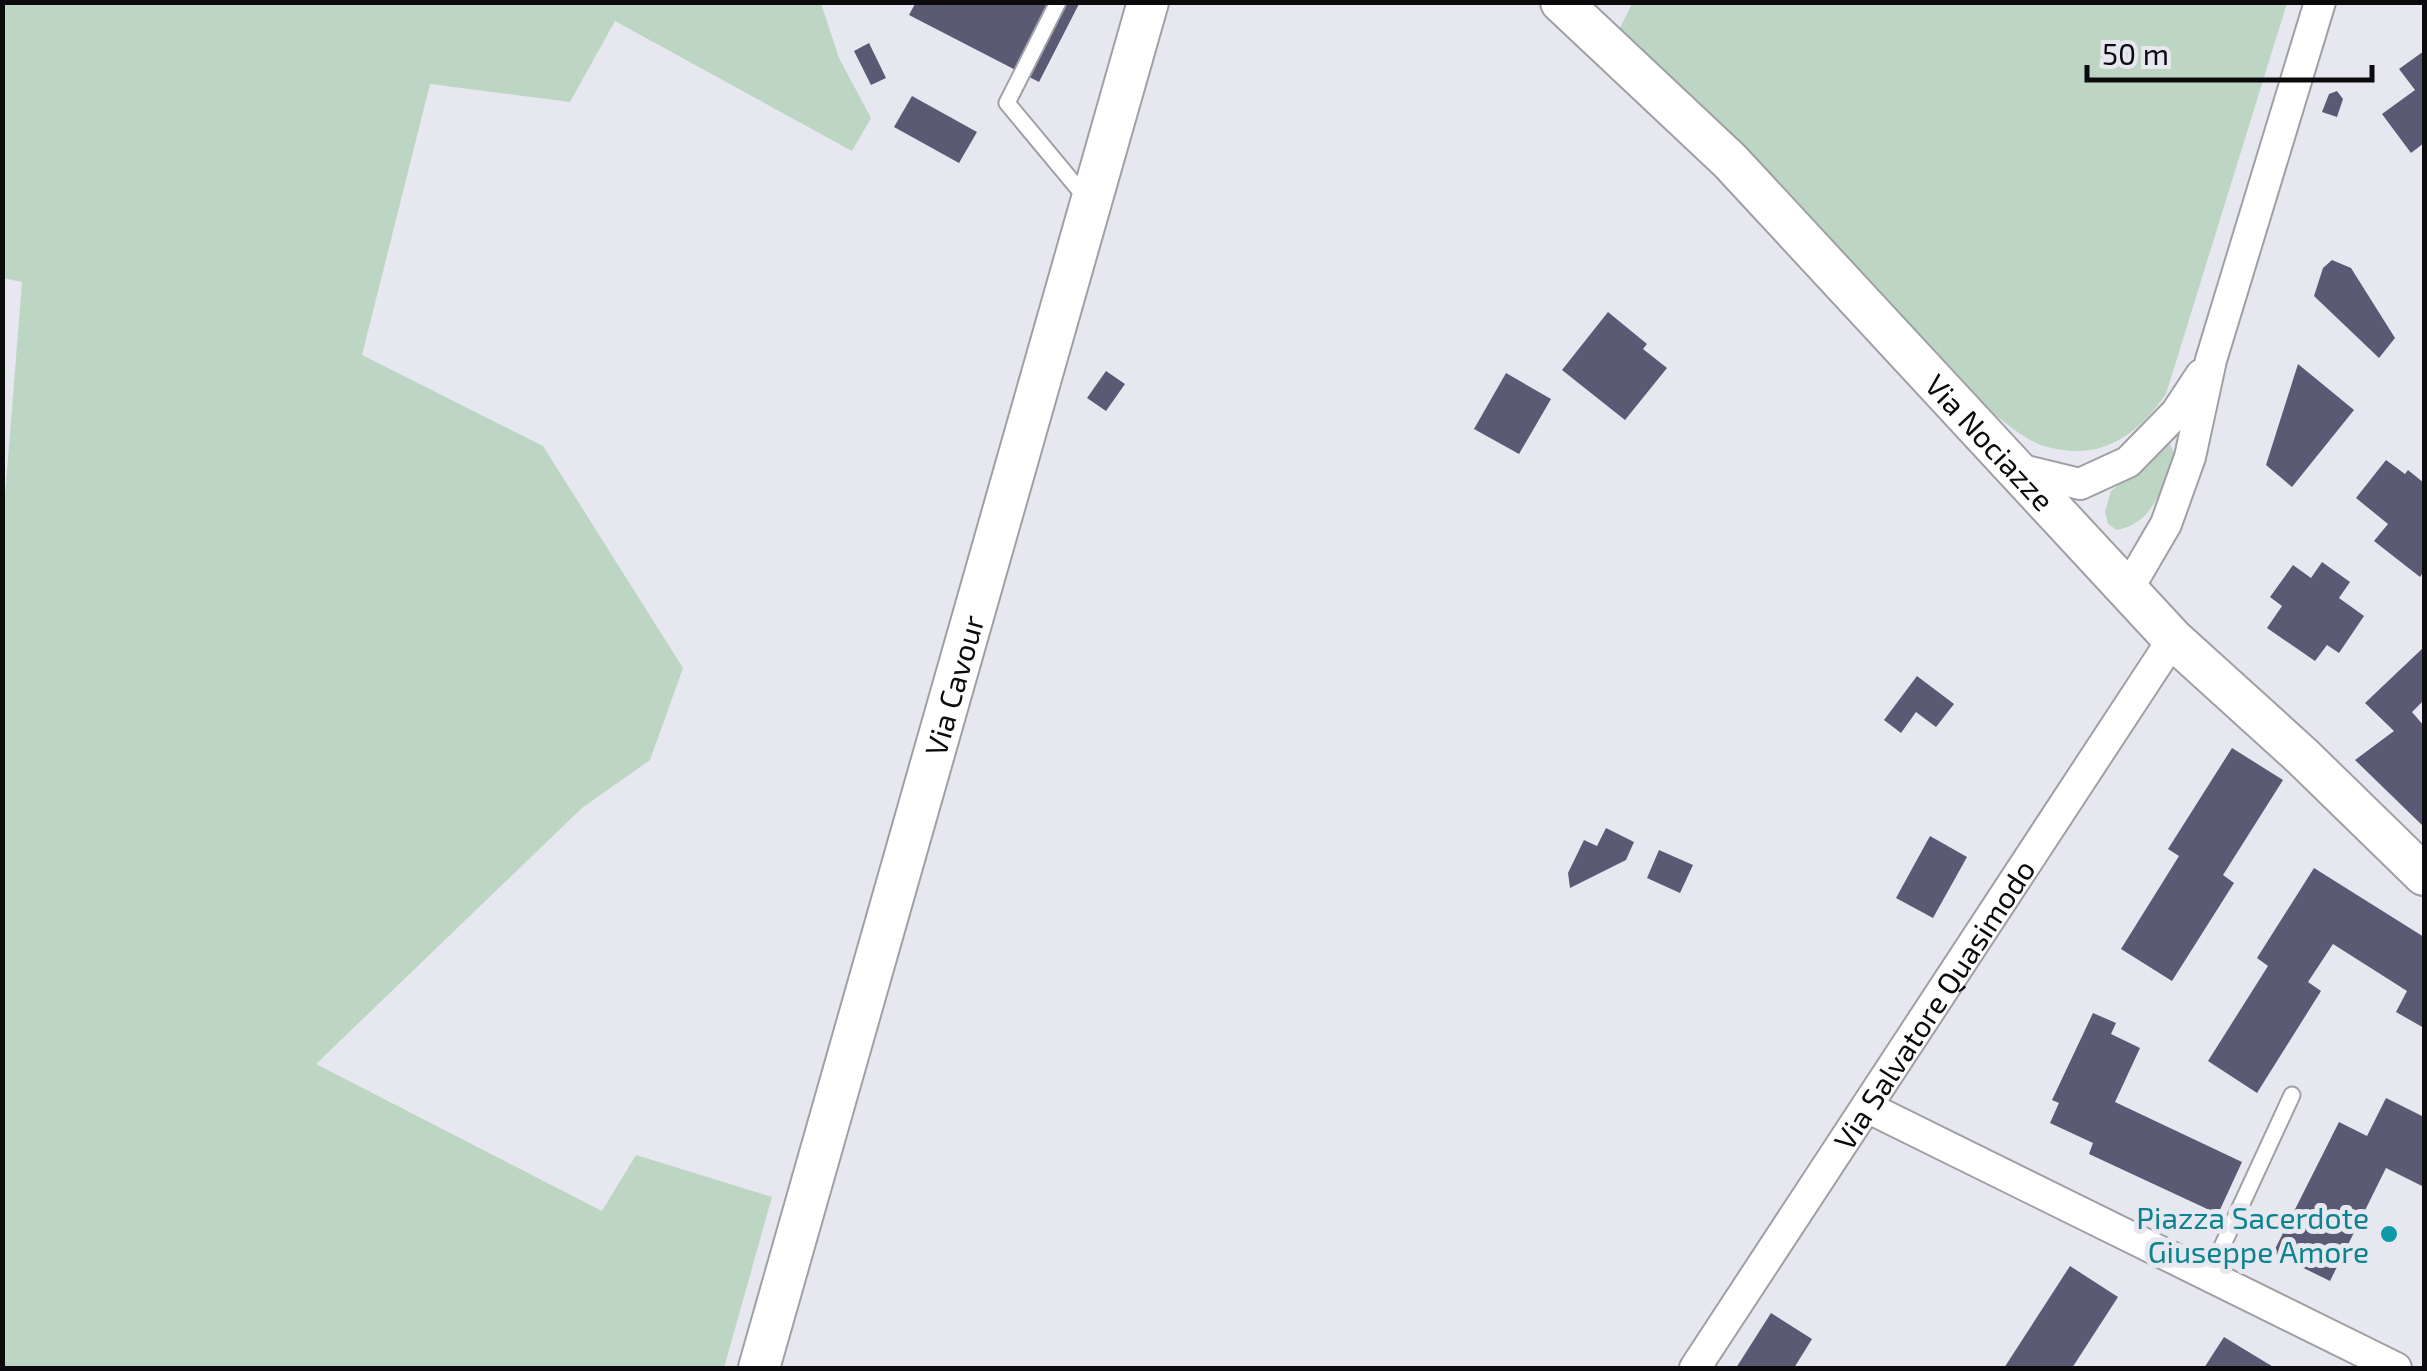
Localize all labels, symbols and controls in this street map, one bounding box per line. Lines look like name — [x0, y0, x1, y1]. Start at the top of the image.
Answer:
scale bar — [2087, 20, 2372, 82]
text: 50 m — [2102, 35, 2169, 71]
street label: Via Nociazze — [1919, 366, 2062, 517]
street label: Via Cavour — [916, 611, 991, 760]
street label: Via Salvatore Quasimodo — [1825, 852, 2042, 1156]
place label: Piazza Sacerdote Giuseppe Amore — [2136, 1199, 2369, 1269]
marker: Piazza Sacerdote Giuseppe Amore — [2378, 1223, 2400, 1245]

